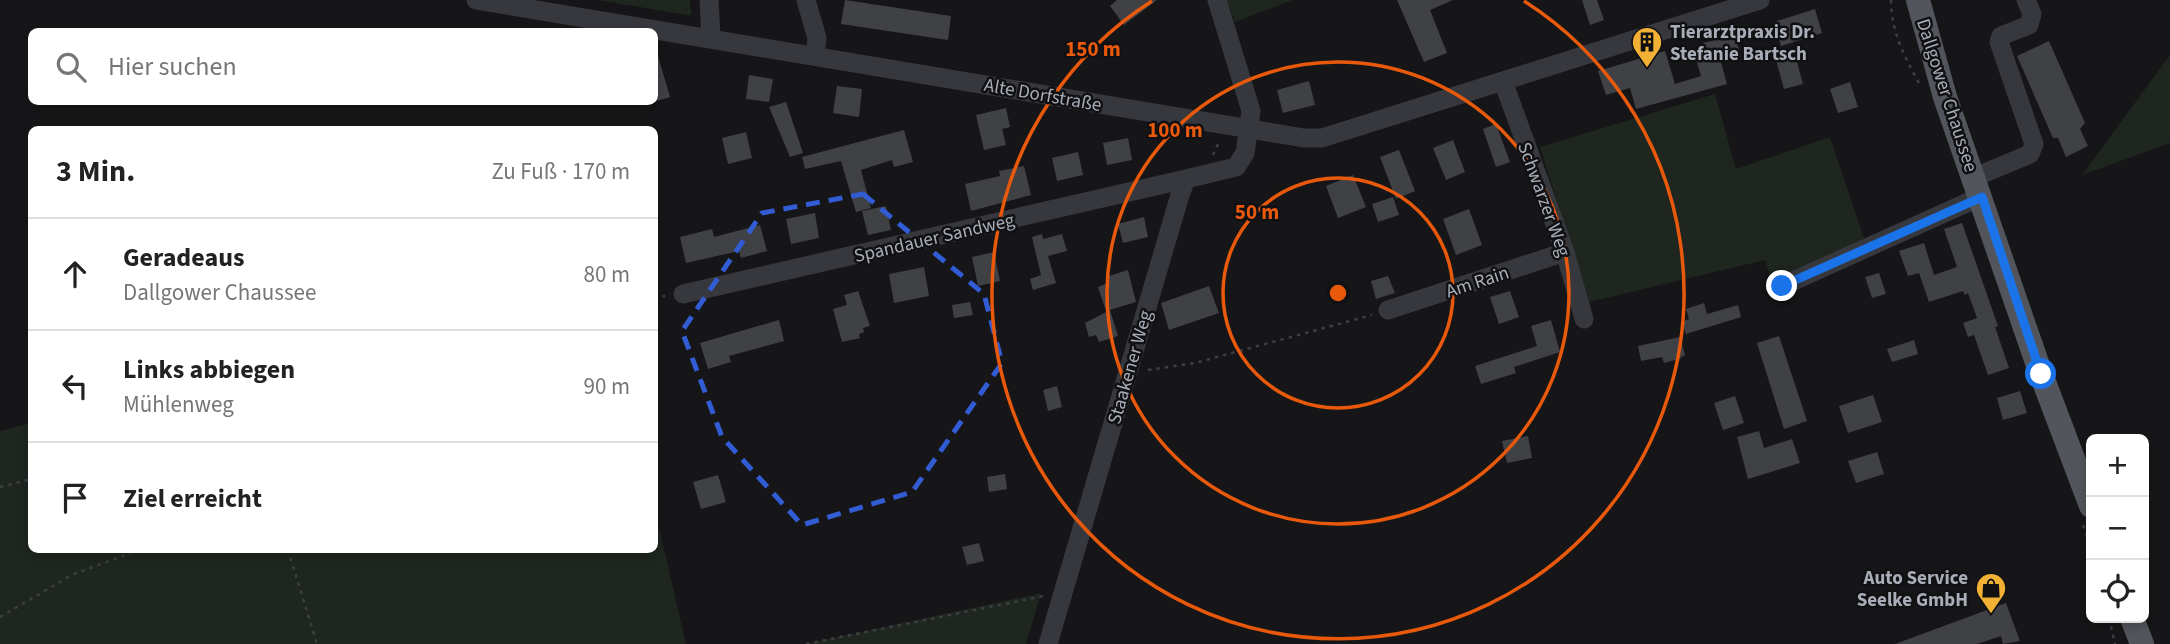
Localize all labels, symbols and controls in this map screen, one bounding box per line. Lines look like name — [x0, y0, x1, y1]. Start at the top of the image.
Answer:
street label: Dallgower Chaussee — [1909, 15, 1984, 176]
place label: Tierarztpraxis Dr. Stefanie Bartsch — [1670, 19, 1815, 68]
building icon: Tierarztpraxis Dr. Stefanie Bartsch — [1630, 25, 1664, 69]
search box — [28, 28, 658, 105]
text: 150 m — [1065, 34, 1121, 64]
icon: search — [52, 48, 90, 86]
text: Hier suchen — [108, 48, 237, 85]
street label: Alte Dorfstraße — [982, 72, 1104, 119]
text: 100 m — [1147, 115, 1203, 145]
street label: Schwarzer Weg — [1510, 138, 1577, 261]
text: 3 Min. — [56, 150, 135, 193]
text: Zu Fuß · 170 m — [491, 155, 630, 188]
text: 50 m — [1235, 197, 1279, 227]
street label: Spandauer Sandweg — [852, 207, 1018, 270]
text: Geradeaus — [123, 239, 244, 276]
icon: ahead — [56, 255, 94, 293]
text: 80 m — [583, 258, 630, 291]
street label: Am Rain — [1442, 260, 1513, 305]
route end — [1766, 270, 1797, 301]
text: Dallgower Chaussee — [123, 276, 316, 309]
centre of rings — [1326, 281, 1350, 305]
street label: Staakener Weg — [1101, 307, 1160, 428]
text: Links abbiegen — [123, 351, 295, 388]
route start — [2025, 358, 2056, 389]
icon: left — [56, 367, 94, 405]
text: 90 m — [583, 370, 630, 403]
text: Mühlenweg — [123, 388, 234, 421]
map controls — [2086, 434, 2149, 623]
button: + — [2086, 434, 2149, 497]
icon: arrive — [56, 479, 94, 517]
text: Ziel erreicht — [123, 480, 262, 517]
button: − — [2086, 497, 2149, 560]
button: locate — [2086, 560, 2149, 623]
place label: Auto Service Seelke GmbH — [1857, 565, 1968, 614]
shop icon: Auto Service Seelke GmbH — [1974, 571, 2008, 615]

